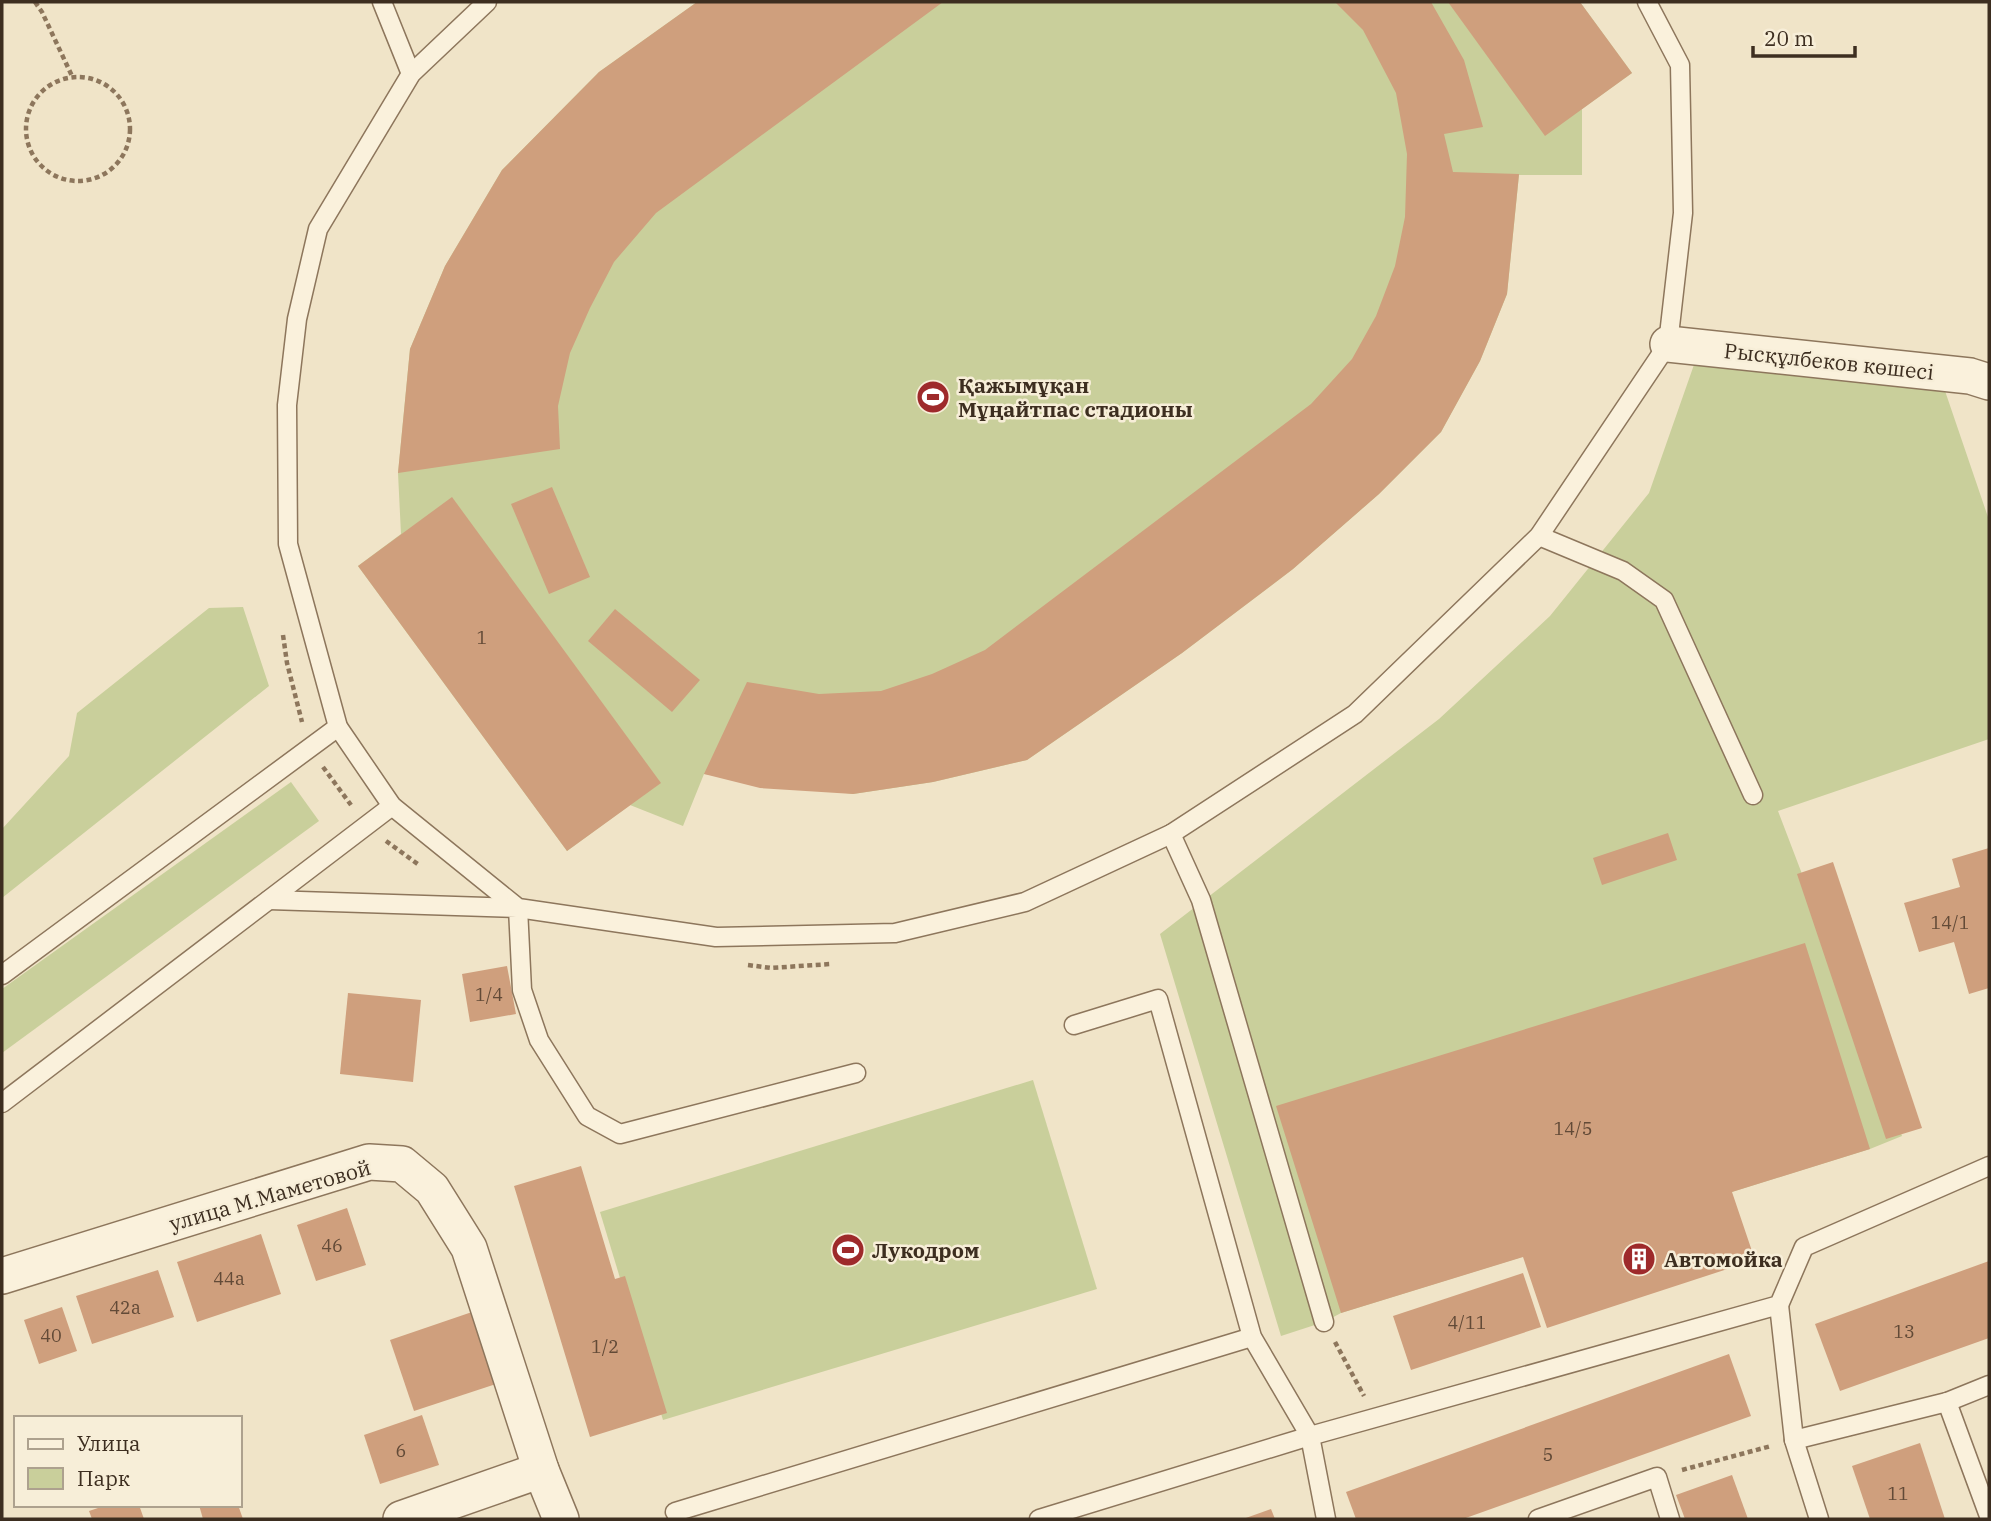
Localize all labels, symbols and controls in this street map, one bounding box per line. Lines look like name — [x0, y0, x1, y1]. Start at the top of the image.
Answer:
scale bar — [1753, 14, 1854, 58]
text: 20 m — [1764, 24, 1814, 52]
street label: Рысқұлбеков көшесі — [1723, 336, 1935, 386]
place label: Қажымұқан Мұңайтпас стадионы — [958, 371, 1193, 423]
sports icon: Қажымұқан Мұңайтпас стадионы — [914, 378, 952, 416]
house number: 1 — [477, 626, 487, 649]
house number: 14/1 — [1931, 911, 1970, 934]
house number: 1/4 — [475, 983, 503, 1006]
house number: 14/5 — [1554, 1117, 1593, 1140]
street label: улица М.Маметовой — [166, 1153, 374, 1237]
sports icon: Лукодром — [829, 1231, 867, 1269]
house number: 46 — [321, 1234, 343, 1257]
place label: Лукодром — [872, 1236, 979, 1264]
building icon: Автомойка — [1620, 1240, 1658, 1278]
place label: Автомойка — [1664, 1245, 1783, 1273]
house number: 44а — [213, 1267, 245, 1290]
house number: 42а — [109, 1296, 141, 1319]
house number: 4/11 — [1448, 1311, 1487, 1334]
house number: 13 — [1893, 1320, 1915, 1343]
house number: 40 — [40, 1324, 62, 1347]
house number: 1/2 — [591, 1335, 619, 1358]
legend — [14, 1416, 242, 1507]
text: Улица — [77, 1429, 141, 1457]
house number: 6 — [396, 1439, 406, 1462]
house number: 5 — [1543, 1443, 1553, 1466]
text: Парк — [77, 1464, 130, 1492]
house number: 11 — [1887, 1482, 1909, 1505]

